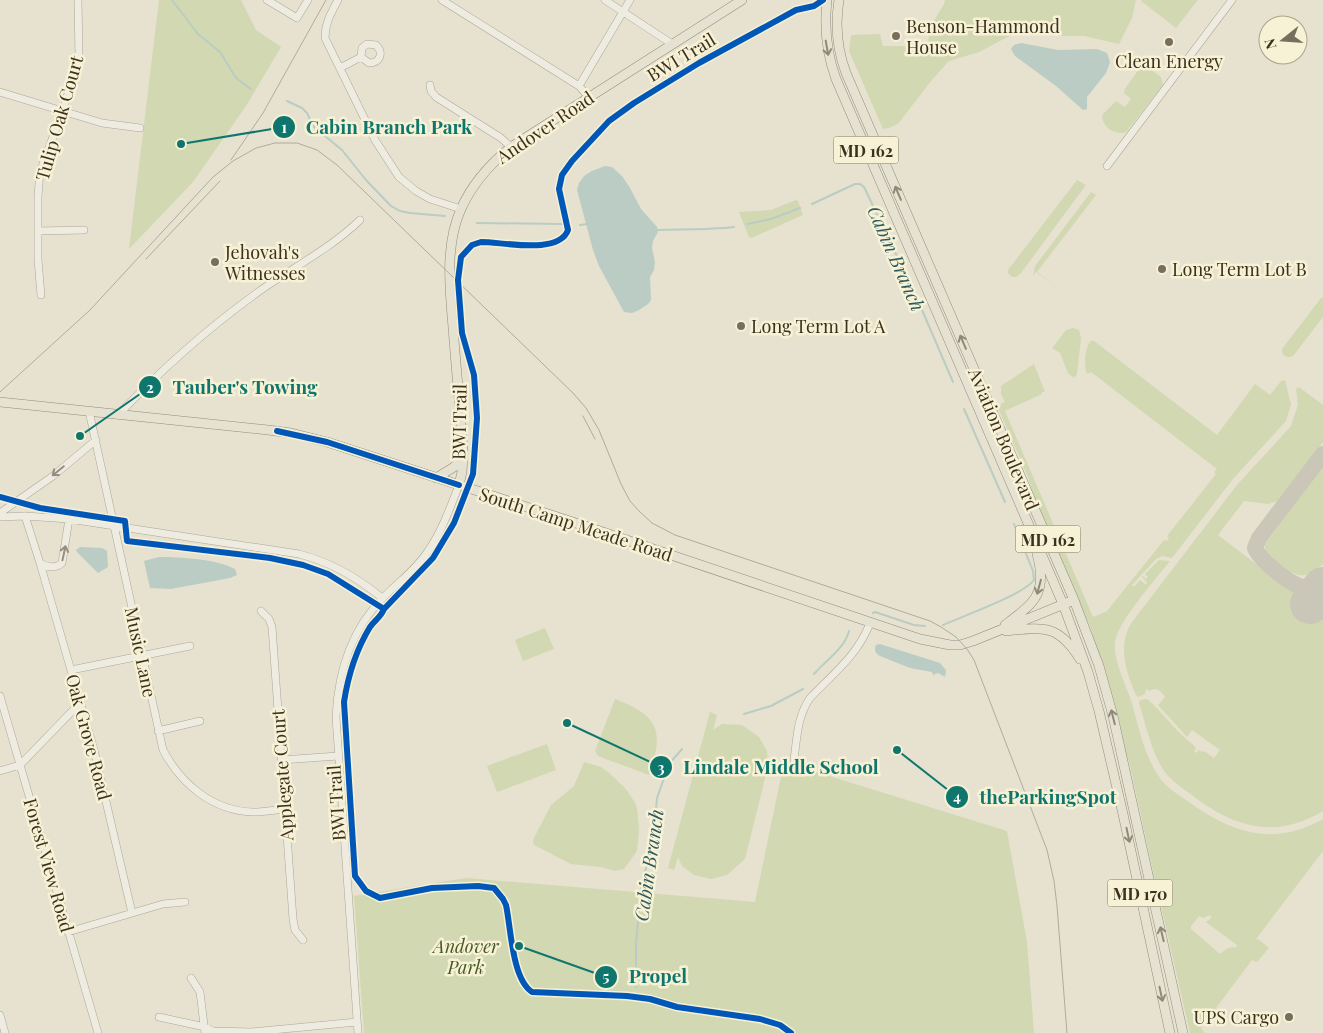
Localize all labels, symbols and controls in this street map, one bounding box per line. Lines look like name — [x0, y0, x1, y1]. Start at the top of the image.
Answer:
place label: Benson-Hammond House — [906, 14, 1061, 59]
north arrow — [1258, 15, 1308, 65]
street label: BWI Trail — [642, 27, 720, 87]
marker: Benson-Hammond House — [890, 30, 902, 42]
marker: Clean Energy — [1163, 36, 1175, 48]
text: N — [1260, 36, 1281, 52]
one-way arrow — [823, 40, 833, 56]
place label: Clean Energy — [1115, 49, 1223, 73]
street label: Tulip Oak Court — [30, 52, 89, 183]
street label: Andover Road — [491, 85, 599, 169]
callout: Cabin Branch Park — [271, 110, 483, 144]
text: Cabin Branch Park — [306, 113, 473, 139]
text: 1 — [281, 117, 287, 137]
road number: MD 162 — [834, 136, 898, 164]
one-way arrow — [893, 186, 902, 201]
water label: Cabin Branch — [862, 201, 932, 315]
place label: Jehovah's Witnesses — [224, 240, 306, 285]
marker: Jehovah's Witnesses — [209, 256, 221, 268]
place label: Long Term Lot B — [1172, 257, 1307, 281]
marker: Long Term Lot B — [1156, 263, 1168, 275]
place label: Long Term Lot A — [751, 314, 886, 338]
marker: Long Term Lot A — [735, 320, 747, 332]
one-way arrow — [957, 335, 967, 350]
street label: Aviation Boulevard — [963, 363, 1045, 514]
callout: Tauber's Towing — [137, 370, 328, 404]
text: Tauber's Towing — [173, 373, 318, 399]
text: 2 — [146, 377, 154, 397]
street label: BWI Trail — [446, 384, 472, 460]
one-way arrow — [52, 466, 65, 477]
street label: South Camp Meade Road — [476, 481, 676, 567]
road number: MD 162 — [1016, 526, 1080, 552]
one-way arrow — [60, 546, 69, 562]
one-way arrow — [1034, 578, 1043, 594]
street label: Music Lane — [120, 605, 162, 699]
street label: Oak Grove Road — [61, 671, 118, 803]
street label: Applegate Court — [265, 708, 299, 843]
one-way arrow — [1108, 709, 1117, 725]
callout: Lindale Middle School — [648, 750, 889, 784]
text: Lindale Middle School — [683, 753, 879, 779]
text: 3 — [657, 757, 665, 777]
street label: BWI Trail — [321, 764, 351, 842]
callout: theParkingSpot — [944, 780, 1126, 814]
text: theParkingSpot — [979, 783, 1117, 809]
text: 4 — [953, 786, 961, 806]
street label: Forest View Road — [18, 795, 80, 935]
water label: Cabin Branch — [627, 807, 669, 923]
one-way arrow — [1123, 827, 1133, 843]
road number: MD 170 — [1108, 880, 1172, 906]
one-way arrow — [1156, 927, 1166, 943]
park label: Andover Park — [431, 934, 500, 979]
callout: Propel — [594, 960, 697, 994]
text: Propel — [629, 962, 687, 988]
text: 5 — [603, 966, 610, 986]
one-way arrow — [1157, 986, 1167, 1002]
place label: UPS Cargo — [1193, 1005, 1279, 1029]
marker: UPS Cargo — [1283, 1011, 1295, 1023]

